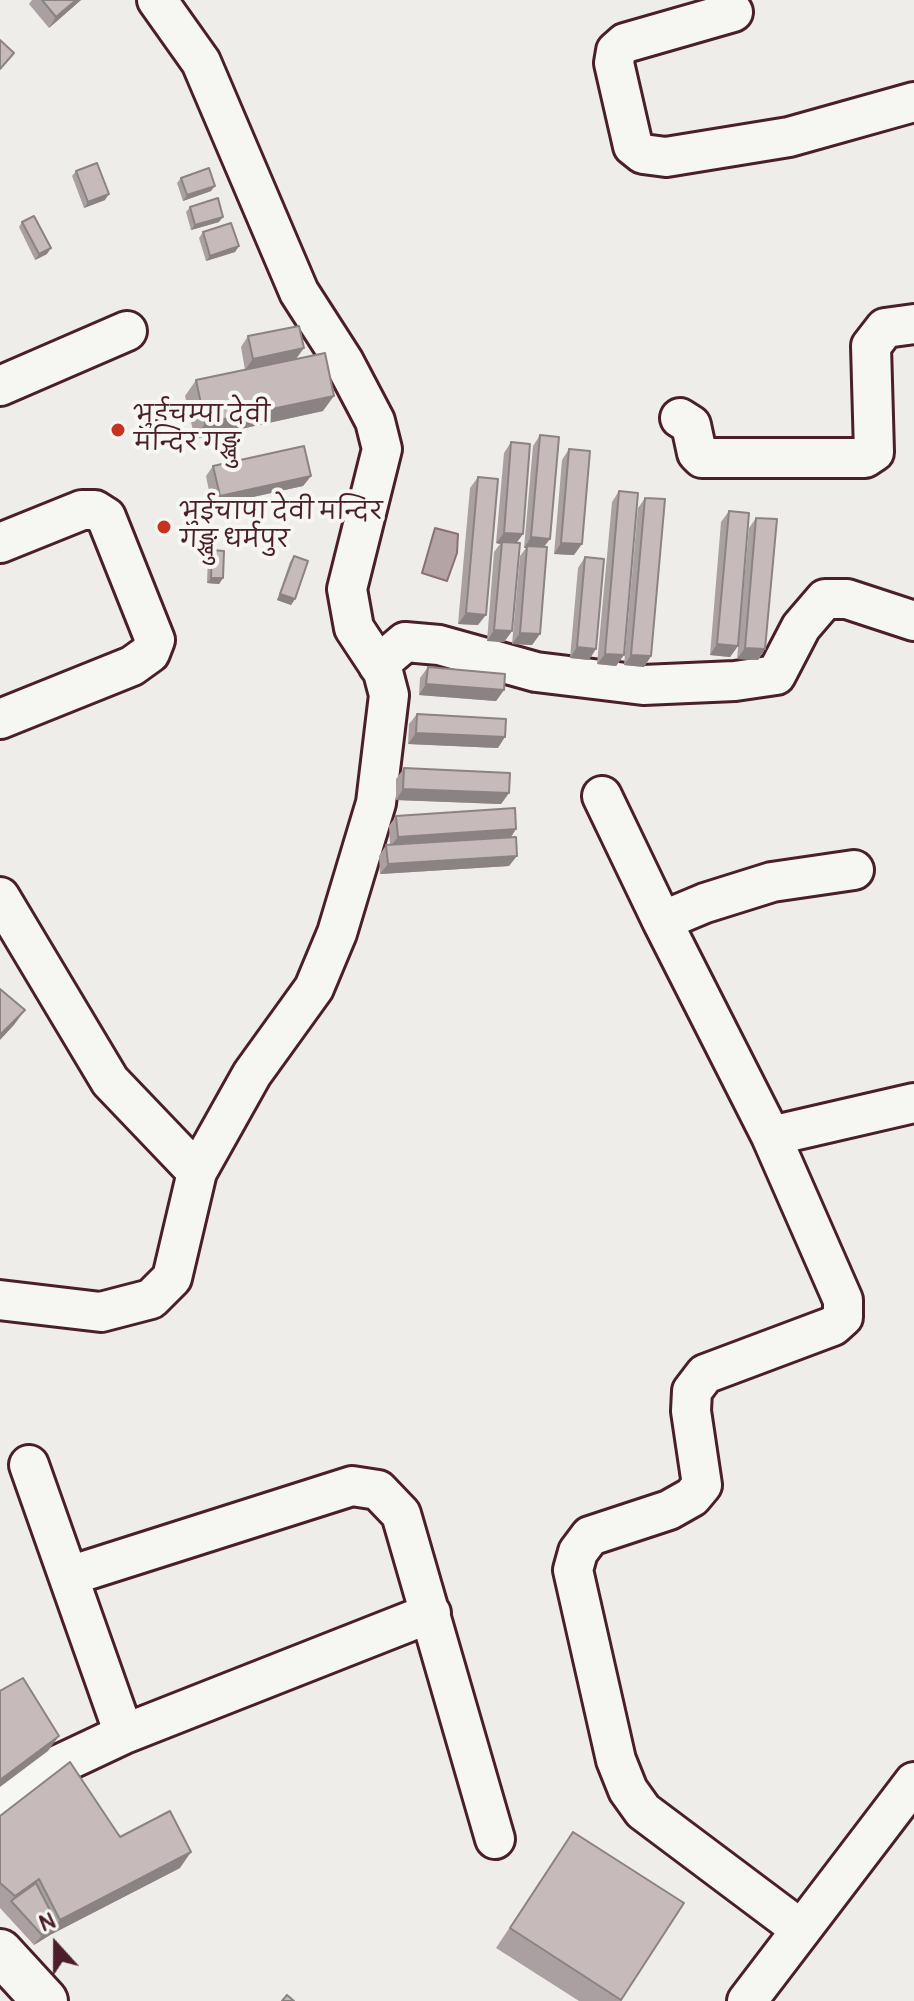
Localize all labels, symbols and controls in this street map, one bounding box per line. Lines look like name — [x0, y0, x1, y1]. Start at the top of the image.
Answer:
place label: भुईचम्पा देवी मन्दिर गङ्खु — [134, 402, 270, 458]
marker: भुईचम्पा देवी मन्दिर गङ्खु — [109, 421, 127, 439]
place label: भुईचापा देवी मन्दिर गङ्खु धर्मपुर — [180, 499, 383, 555]
marker: भुईचापा देवी मन्दिर गङ्खु धर्मपुर — [155, 518, 173, 536]
north arrow — [16, 1905, 96, 1985]
text: N — [35, 1907, 59, 1938]

